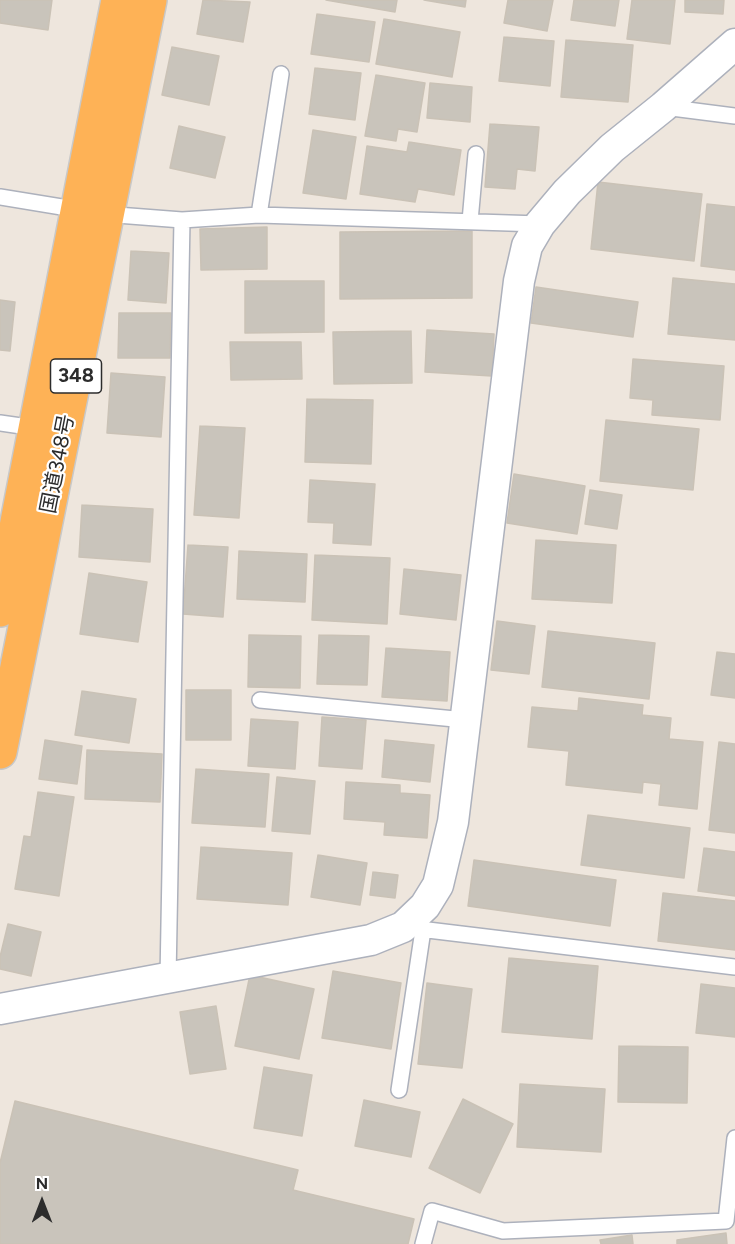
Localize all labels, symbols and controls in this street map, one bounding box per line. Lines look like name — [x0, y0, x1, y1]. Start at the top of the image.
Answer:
road number: 348 — [50, 359, 101, 393]
street label: 国道348号 — [36, 412, 80, 516]
north arrow — [12, 1172, 72, 1232]
text: N — [36, 1174, 48, 1193]

